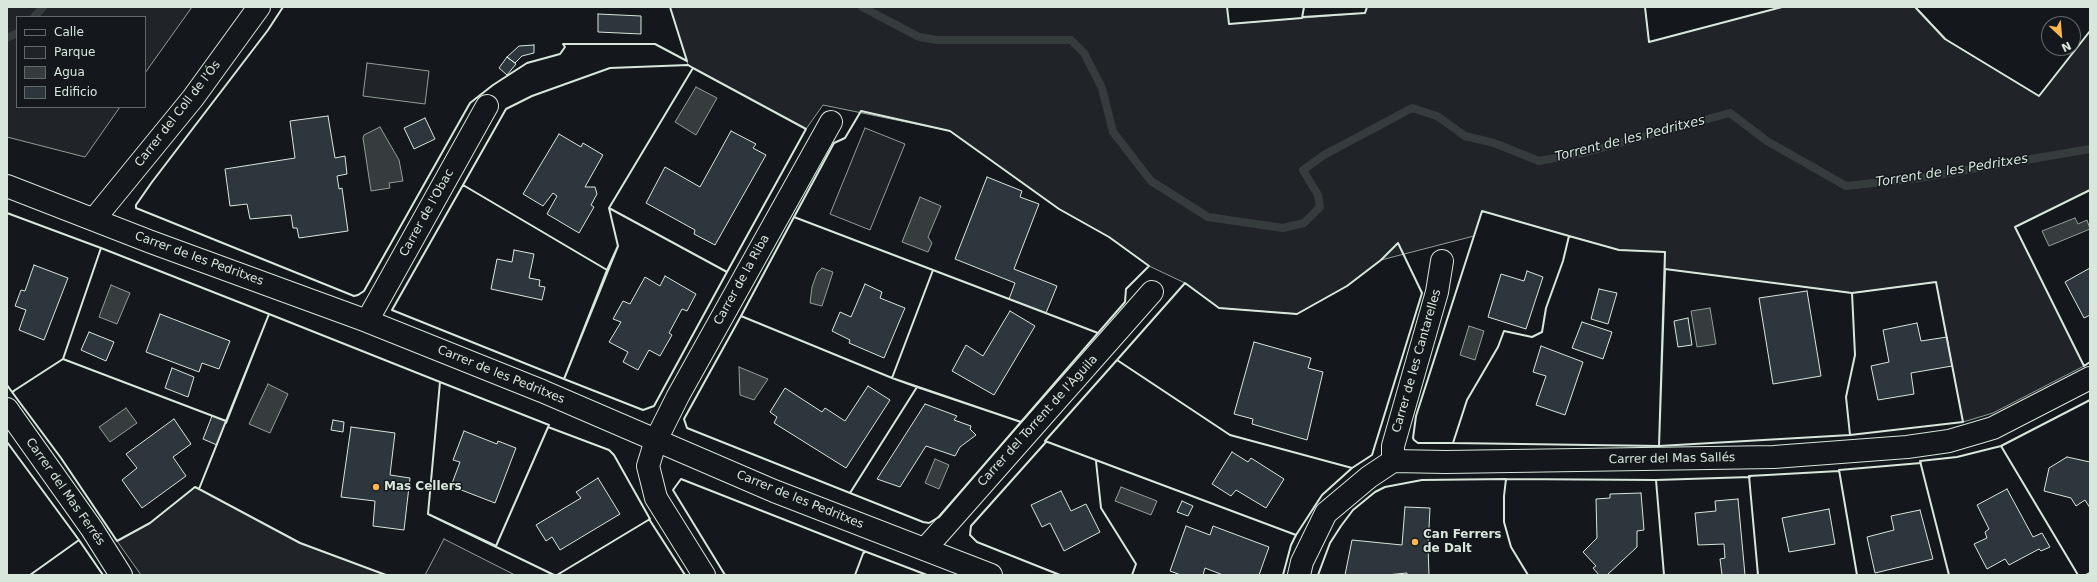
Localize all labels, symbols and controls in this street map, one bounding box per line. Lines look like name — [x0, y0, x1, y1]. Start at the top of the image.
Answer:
legend — [16, 16, 146, 108]
north arrow — [2041, 16, 2081, 56]
text: Calle — [54, 25, 84, 39]
text: N — [2059, 38, 2073, 54]
text: Parque — [54, 45, 95, 59]
street label: Carrer del Coll de l'Ós — [132, 58, 224, 170]
text: Agua — [54, 65, 85, 79]
text: Edificio — [54, 85, 97, 99]
water label: Torrent de les Pedritxes — [1553, 113, 1707, 165]
water label: Torrent de les Pedritxes — [1875, 151, 2029, 191]
street label: Carrer de l'Obac — [397, 167, 457, 259]
street label: Carrer de les Pedritxes — [133, 229, 265, 289]
street label: Carrer de la Riba — [711, 232, 773, 328]
street label: Carrer de les Cantarelles — [1390, 288, 1444, 434]
street label: Carrer de les Pedritxes — [435, 343, 567, 407]
street label: Carrer del Torrent de l'Àguila — [975, 352, 1101, 490]
street label: Carrer del Mas Ferrés — [22, 436, 108, 548]
street label: Carrer del Mas Sallés — [1609, 451, 1735, 467]
street label: Carrer de les Pedritxes — [734, 468, 866, 532]
place label: Mas Cellers — [384, 480, 462, 494]
marker: Mas Cellers — [371, 482, 381, 492]
place label: Can Ferrers de Dalt — [1423, 528, 1502, 556]
marker: Can Ferrers de Dalt — [1410, 537, 1420, 547]

